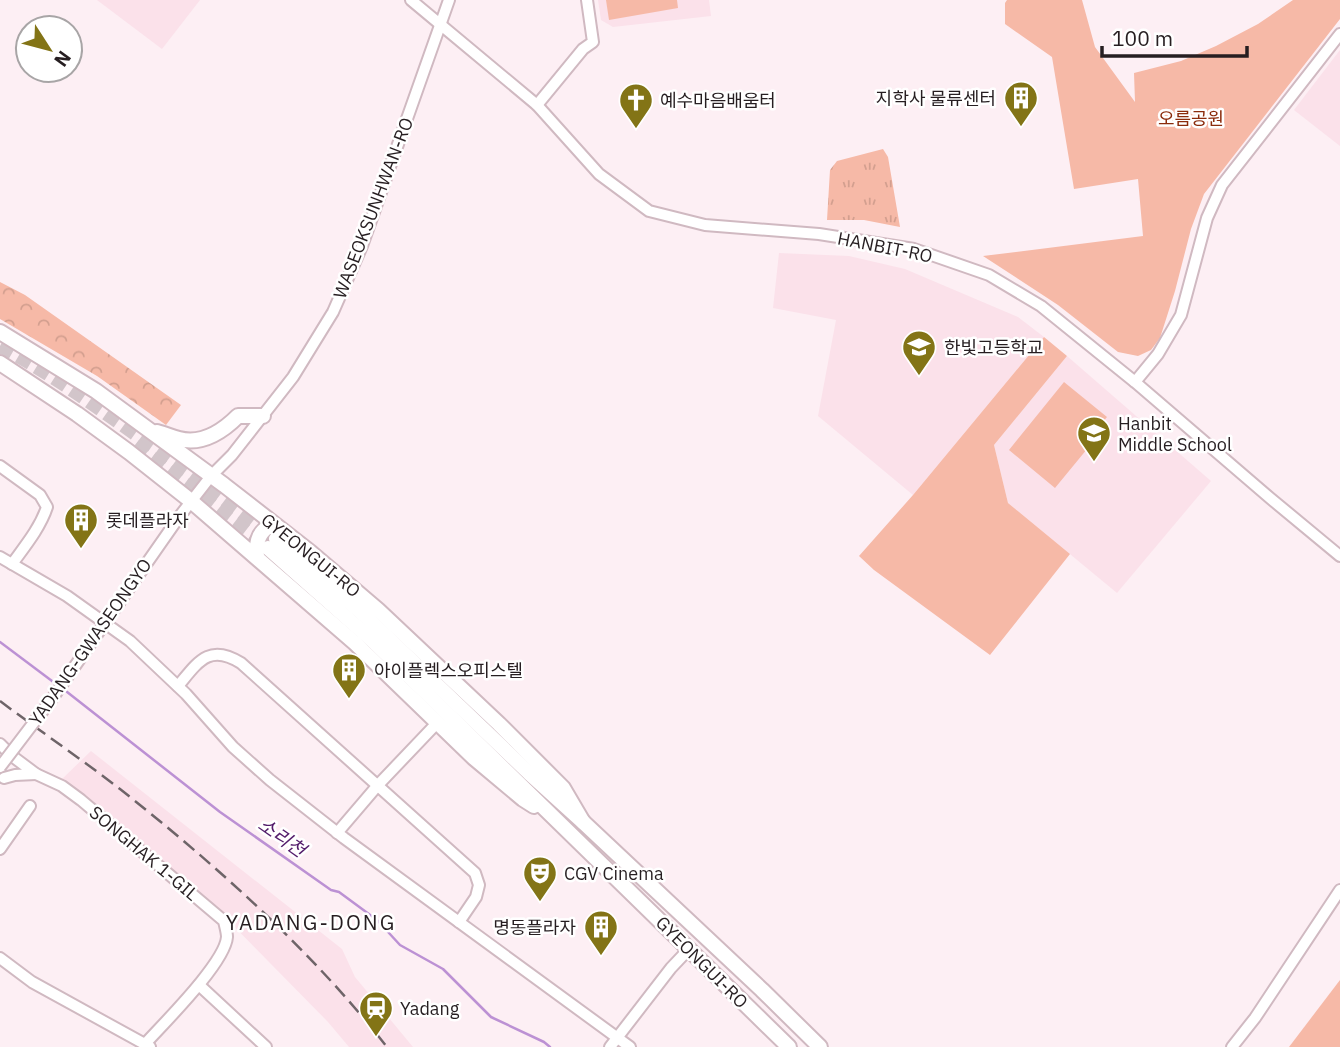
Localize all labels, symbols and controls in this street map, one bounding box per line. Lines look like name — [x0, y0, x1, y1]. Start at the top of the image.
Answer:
north arrow — [14, 14, 84, 84]
scale bar — [1102, 14, 1247, 58]
text: 100 m — [1112, 24, 1173, 52]
text: N — [49, 46, 77, 72]
building icon: 지학사 물류센터 — [1002, 79, 1040, 128]
church icon: 예수마음배움터 — [617, 81, 655, 130]
place label: 지학사 물류센터 — [876, 87, 996, 110]
place label: 예수마음배움터 — [660, 89, 776, 112]
park label: 오름공원 — [1158, 107, 1224, 130]
street label: WASEOKSUNHWAN-RO — [328, 114, 418, 302]
street label: HANBIT-RO — [835, 227, 935, 267]
school or university icon: 한빛고등학교 — [900, 328, 938, 377]
place label: 한빛고등학교 — [944, 336, 1043, 359]
place label: Hanbit Middle School — [1118, 412, 1232, 456]
school or university icon: Hanbit Middle School — [1075, 414, 1113, 463]
building icon: 롯데플라자 — [62, 501, 100, 550]
street label: GYEONGUI-RO — [257, 508, 365, 602]
place label: 롯데플라자 — [106, 509, 189, 532]
street label: YADANG-GWASEONGYO — [24, 554, 156, 730]
building icon: 아이플렉스오피스텔 — [330, 651, 368, 700]
place label: 아이플렉스오피스텔 — [374, 659, 523, 682]
street label: SONGHAK 1-GIL — [85, 801, 203, 905]
water label: 소리천 — [254, 812, 312, 863]
theatre icon: CGV Cinema — [521, 854, 559, 903]
place label: CGV Cinema — [564, 862, 664, 885]
district label: YADANG-DONG — [226, 908, 396, 936]
building icon: 명동플라자 — [582, 908, 620, 957]
street label: GYEONGUI-RO — [651, 911, 753, 1013]
place label: 명동플라자 — [493, 916, 576, 939]
station icon: Yadang — [357, 989, 395, 1038]
place label: Yadang — [400, 997, 460, 1020]

